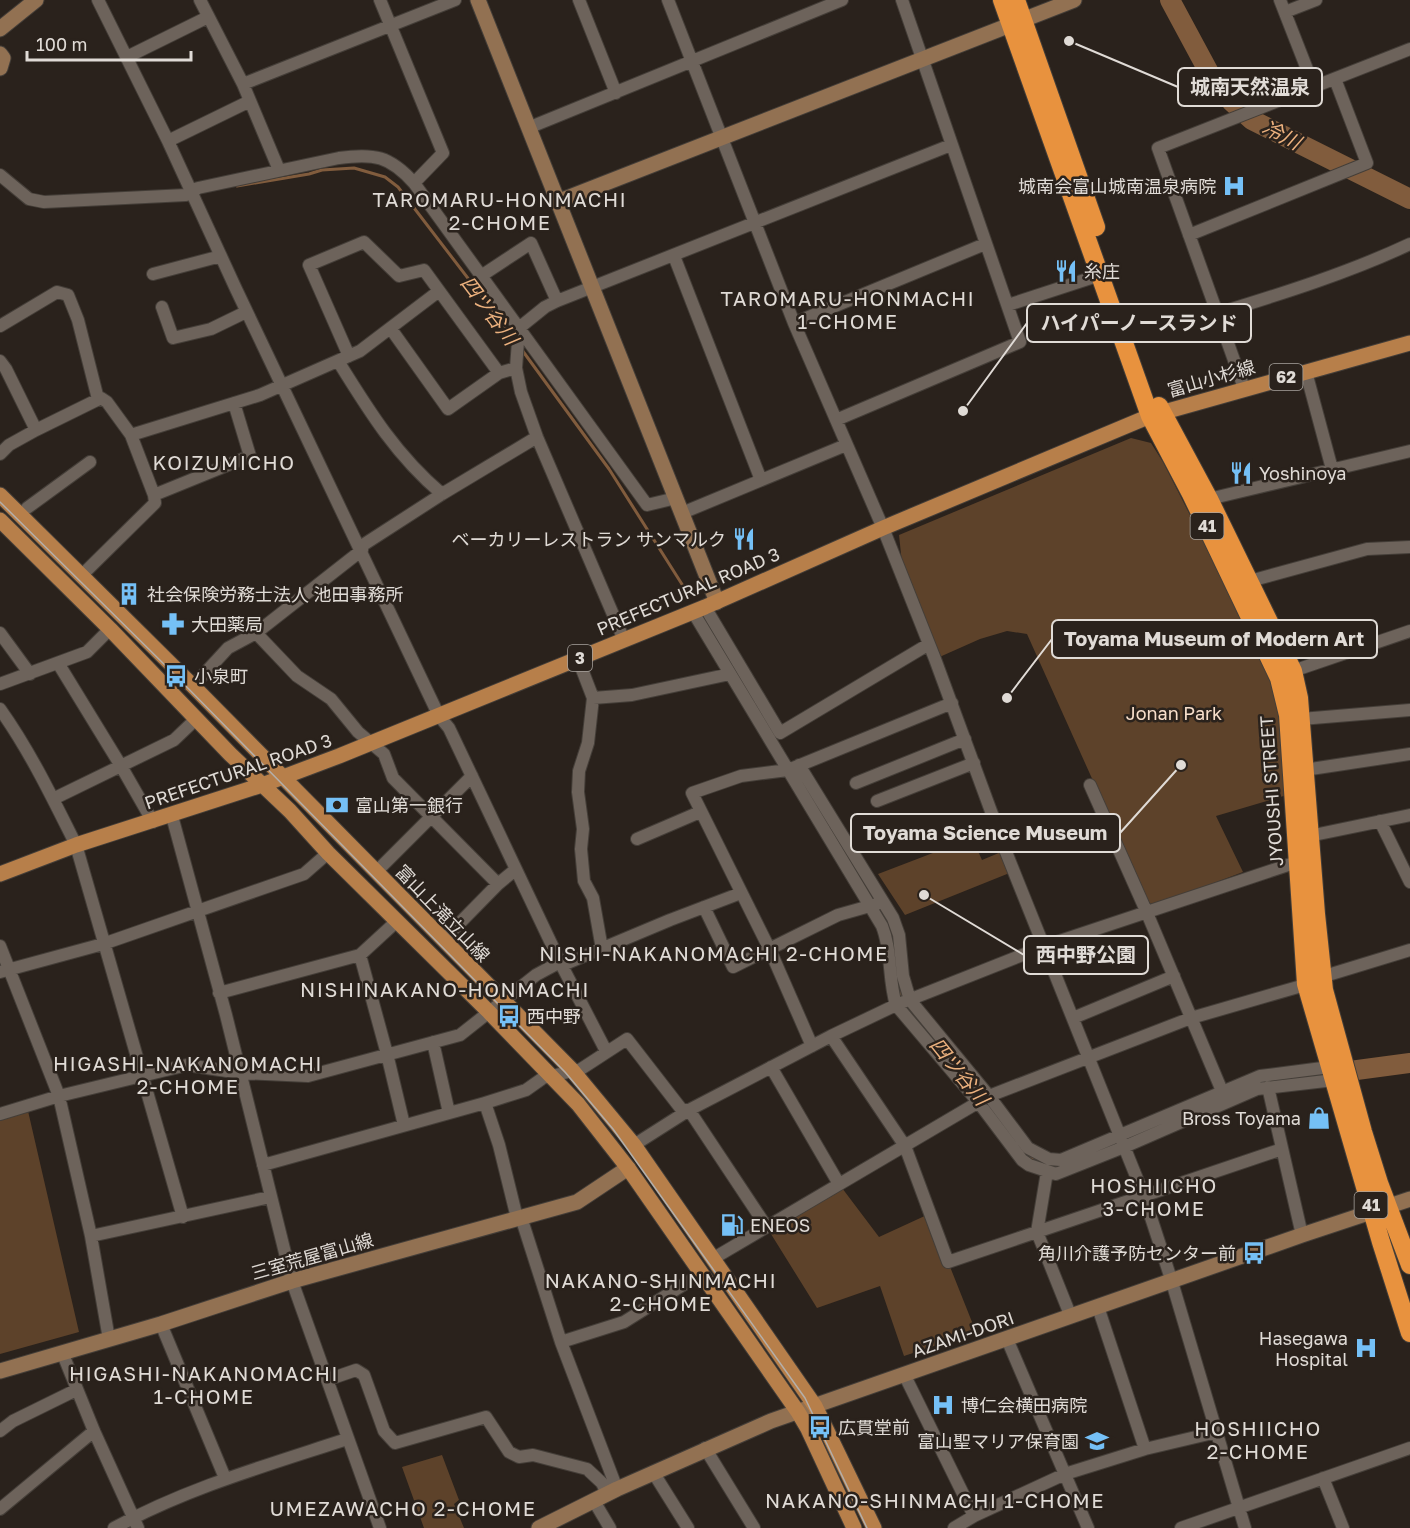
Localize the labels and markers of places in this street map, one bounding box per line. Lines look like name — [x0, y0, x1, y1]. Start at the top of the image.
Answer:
callout: 城南天然温泉 — [1178, 68, 1322, 106]
hospital icon: 城南会富山城南温泉病院 — [1221, 173, 1247, 199]
place label: 城南会富山城南温泉病院 — [1018, 175, 1216, 197]
restaurant icon: 糸庄 — [1053, 258, 1079, 284]
place label: 糸庄 — [1084, 260, 1120, 282]
callout: ハイパーノースランド — [1027, 304, 1251, 342]
restaurant icon: Yoshinoya — [1228, 460, 1254, 486]
place label: Yoshinoya — [1259, 462, 1347, 484]
restaurant icon: ベーカリーレストラン サンマルク — [731, 526, 757, 552]
place label: ベーカリーレストラン サンマルク — [452, 528, 726, 550]
building icon: 社会保険労務士法人 池田事務所 — [116, 581, 142, 607]
place label: 社会保険労務士法人 池田事務所 — [147, 583, 404, 605]
pharmacy icon: 大田薬局 — [160, 611, 186, 637]
place label: 大田薬局 — [191, 613, 263, 635]
callout: Toyama Museum of Modern Art — [1052, 620, 1377, 658]
bus stop icon: 小泉町 — [163, 663, 189, 689]
place label: 小泉町 — [194, 665, 248, 687]
bank icon: 富山第一銀行 — [324, 792, 350, 818]
place label: 富山第一銀行 — [355, 794, 463, 816]
callout: Toyama Science Museum — [851, 814, 1120, 852]
callout: 西中野公園 — [1024, 936, 1148, 974]
bus stop icon: 西中野 — [496, 1003, 522, 1029]
place label: 西中野 — [527, 1005, 581, 1027]
shop icon: Bross Toyama — [1306, 1105, 1332, 1131]
place label: Bross Toyama — [1182, 1107, 1301, 1129]
fuel station icon: ENEOS — [719, 1212, 745, 1238]
place label: ENEOS — [750, 1214, 810, 1236]
bus stop icon: 角川介護予防センター前 — [1241, 1240, 1267, 1266]
place label: 角川介護予防センター前 — [1038, 1242, 1236, 1264]
place label: Hasegawa Hospital — [1259, 1327, 1348, 1370]
hospital icon: Hasegawa Hospital — [1353, 1335, 1379, 1361]
hospital icon: 博仁会横田病院 — [930, 1392, 956, 1418]
place label: 博仁会横田病院 — [961, 1394, 1087, 1416]
bus stop icon: 広貫堂前 — [807, 1414, 833, 1440]
place label: 広貫堂前 — [838, 1416, 910, 1438]
school or university icon: 富山聖マリア保育園 — [1084, 1428, 1110, 1454]
place label: 富山聖マリア保育園 — [917, 1430, 1079, 1452]

